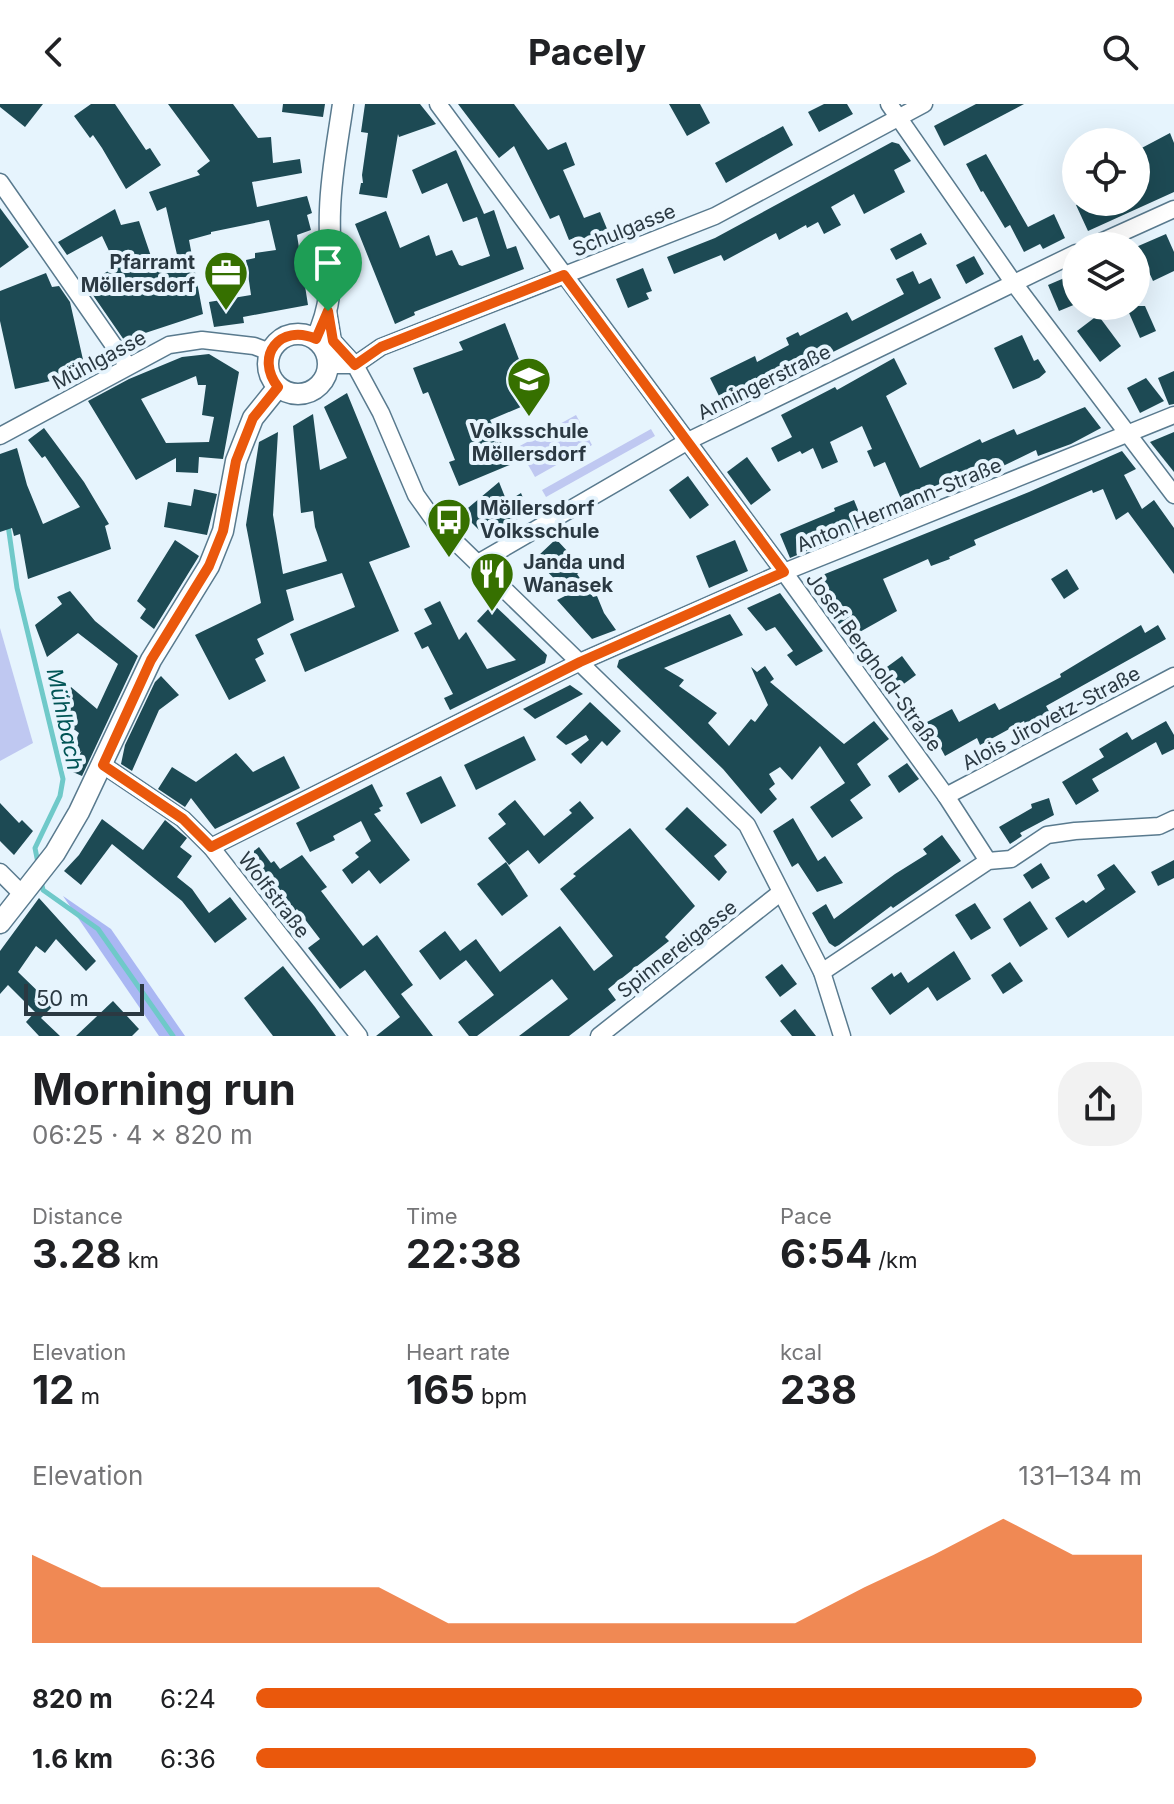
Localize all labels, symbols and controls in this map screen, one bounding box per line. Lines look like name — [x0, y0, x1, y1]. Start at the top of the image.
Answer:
icon: back — [32, 30, 76, 74]
text: Pacely — [528, 30, 646, 74]
icon: search — [1098, 30, 1142, 74]
map controls — [1062, 128, 1150, 320]
button: locate — [1062, 128, 1150, 216]
street label: Schulgasse — [569, 198, 679, 262]
pin — [294, 229, 362, 311]
button: layers — [1062, 232, 1150, 320]
icon: arrive — [306, 241, 350, 285]
office icon: Pfarramt Möllersdorf — [202, 249, 250, 312]
place label: Pfarramt Möllersdorf — [81, 250, 195, 297]
street label: Mühlgasse — [48, 325, 150, 395]
street label: Anningerstraße — [693, 339, 835, 425]
school or university icon: Volksschule Möllersdorf — [505, 355, 553, 418]
place label: Volksschule Möllersdorf — [469, 419, 589, 466]
street label: Anton Hermann-Straße — [793, 453, 1005, 557]
bus stop icon: Möllersdorf Volksschule — [425, 496, 473, 559]
place label: Möllersdorf Volksschule — [480, 496, 599, 543]
restaurant icon: Janda und Wanasek — [468, 550, 516, 613]
place label: Janda und Wanasek — [523, 550, 625, 597]
street label: Josef Berghold-Straße — [801, 568, 947, 756]
street label: Alois Jirovetz-Straße — [958, 661, 1144, 775]
water label: Mühlbach — [41, 666, 89, 772]
street label: Wolfstraße — [233, 847, 315, 943]
street label: Spinnereigasse — [612, 895, 742, 1003]
scale bar — [24, 980, 144, 1016]
text: 50 m — [36, 985, 89, 1011]
text: Morning run — [32, 1062, 296, 1116]
button: share — [1058, 1062, 1142, 1146]
text: 06:25 · 4 × 820 m — [32, 1119, 253, 1150]
text: Distance — [32, 1203, 123, 1229]
text: Time — [406, 1203, 458, 1229]
text: Pace — [780, 1203, 832, 1229]
text: 3.28 — [32, 1229, 122, 1278]
text: 22:38 — [406, 1229, 522, 1278]
text: 6:54 — [780, 1229, 872, 1278]
text: km — [122, 1247, 159, 1273]
text: /km — [872, 1247, 917, 1273]
text: Elevation — [32, 1339, 126, 1365]
text: Heart rate — [406, 1339, 510, 1365]
text: kcal — [780, 1339, 822, 1365]
text: 12 — [32, 1365, 74, 1414]
text: 165 — [406, 1365, 475, 1414]
text: 238 — [780, 1365, 857, 1414]
text: m — [74, 1383, 100, 1409]
text: bpm — [475, 1383, 527, 1409]
text: Elevation — [32, 1460, 143, 1491]
text: 131–134 m — [1018, 1460, 1142, 1491]
text: 820 m — [32, 1683, 113, 1714]
text: 6:24 — [160, 1683, 216, 1714]
text: 1.6 km — [32, 1743, 113, 1774]
text: 6:36 — [160, 1743, 216, 1774]

